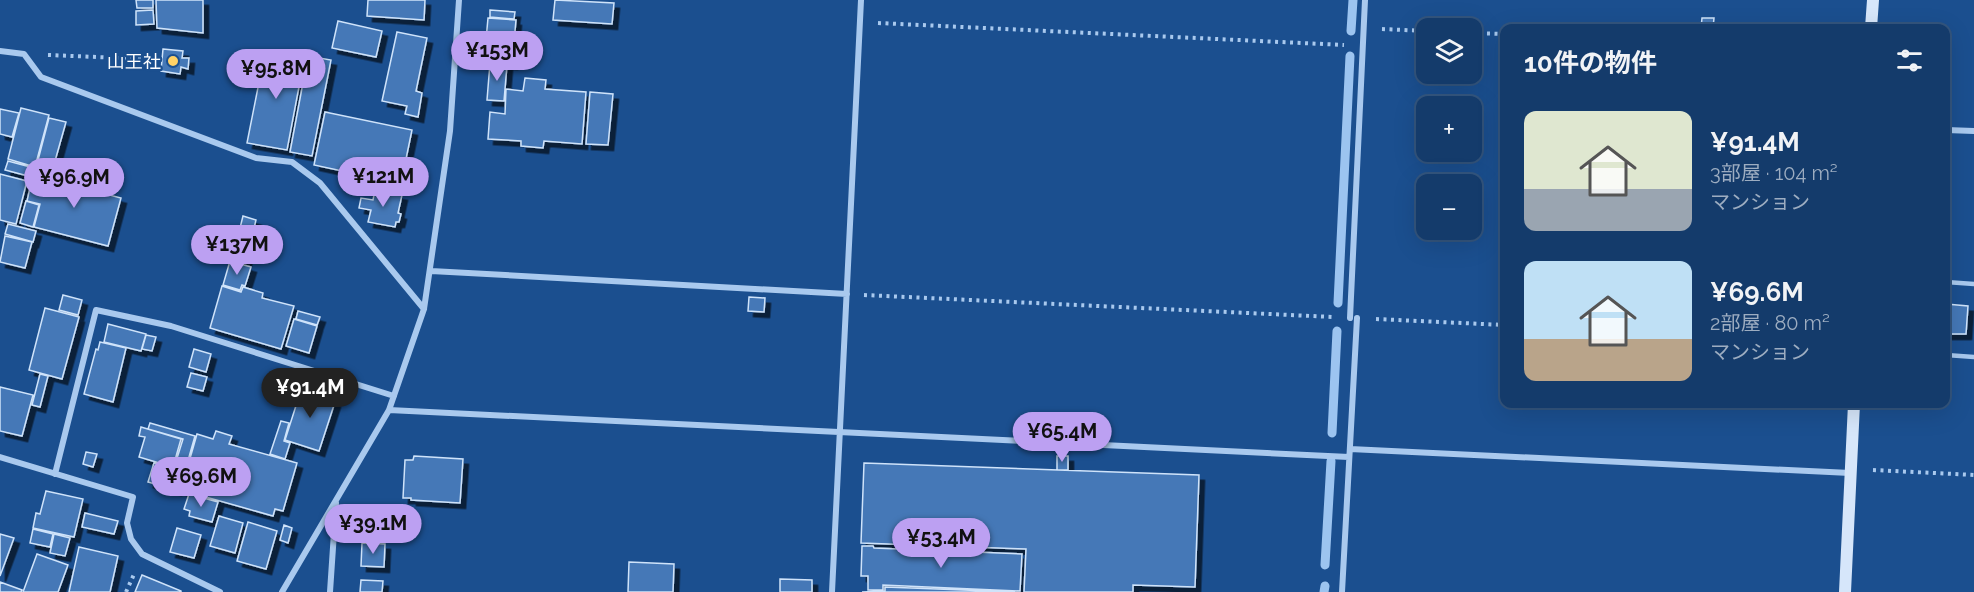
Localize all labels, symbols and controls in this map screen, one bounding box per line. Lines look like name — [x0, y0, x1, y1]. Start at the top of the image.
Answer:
map controls — [1416, 18, 1482, 240]
button: layers — [1416, 18, 1482, 84]
pin: ¥153M — [455, 31, 539, 82]
text: ¥153M — [465, 38, 529, 62]
icon: filters — [1893, 44, 1926, 77]
text: 10件の物件 — [1524, 48, 1657, 78]
pin: ¥95.8M — [227, 49, 325, 100]
place label: 山王社 — [107, 51, 161, 72]
marker: 山王社 — [166, 54, 180, 68]
text: ¥95.8M — [241, 56, 311, 80]
button: + — [1416, 96, 1482, 162]
text: ¥91.4M — [1710, 127, 1800, 157]
icon: home — [1572, 135, 1644, 207]
pin: ¥121M — [341, 157, 425, 208]
pin: ¥96.9M — [25, 158, 123, 209]
text: 3部屋 · 104 m² — [1710, 161, 1838, 185]
text: ¥121M — [352, 164, 414, 188]
text: ¥96.9M — [38, 165, 110, 189]
button: − — [1416, 174, 1482, 240]
text: マンション — [1710, 190, 1810, 214]
pin: ¥137M — [195, 225, 279, 276]
text: ¥137M — [205, 232, 269, 256]
text: ¥69.6M — [1710, 277, 1804, 307]
icon: home — [1572, 285, 1644, 357]
text: 2部屋 · 80 m² — [1710, 311, 1830, 335]
text: マンション — [1710, 340, 1810, 364]
pin: ¥91.4M — [261, 368, 359, 419]
text: ¥91.4M — [275, 375, 345, 399]
pin: ¥65.4M — [1013, 412, 1111, 463]
text: ¥65.4M — [1027, 419, 1097, 443]
pin: ¥69.6M — [152, 457, 250, 508]
text: ¥69.6M — [165, 464, 237, 488]
pin: ¥39.1M — [324, 504, 422, 555]
text: ¥39.1M — [339, 511, 407, 535]
pin: ¥53.4M — [892, 518, 990, 569]
text: ¥53.4M — [906, 525, 976, 549]

